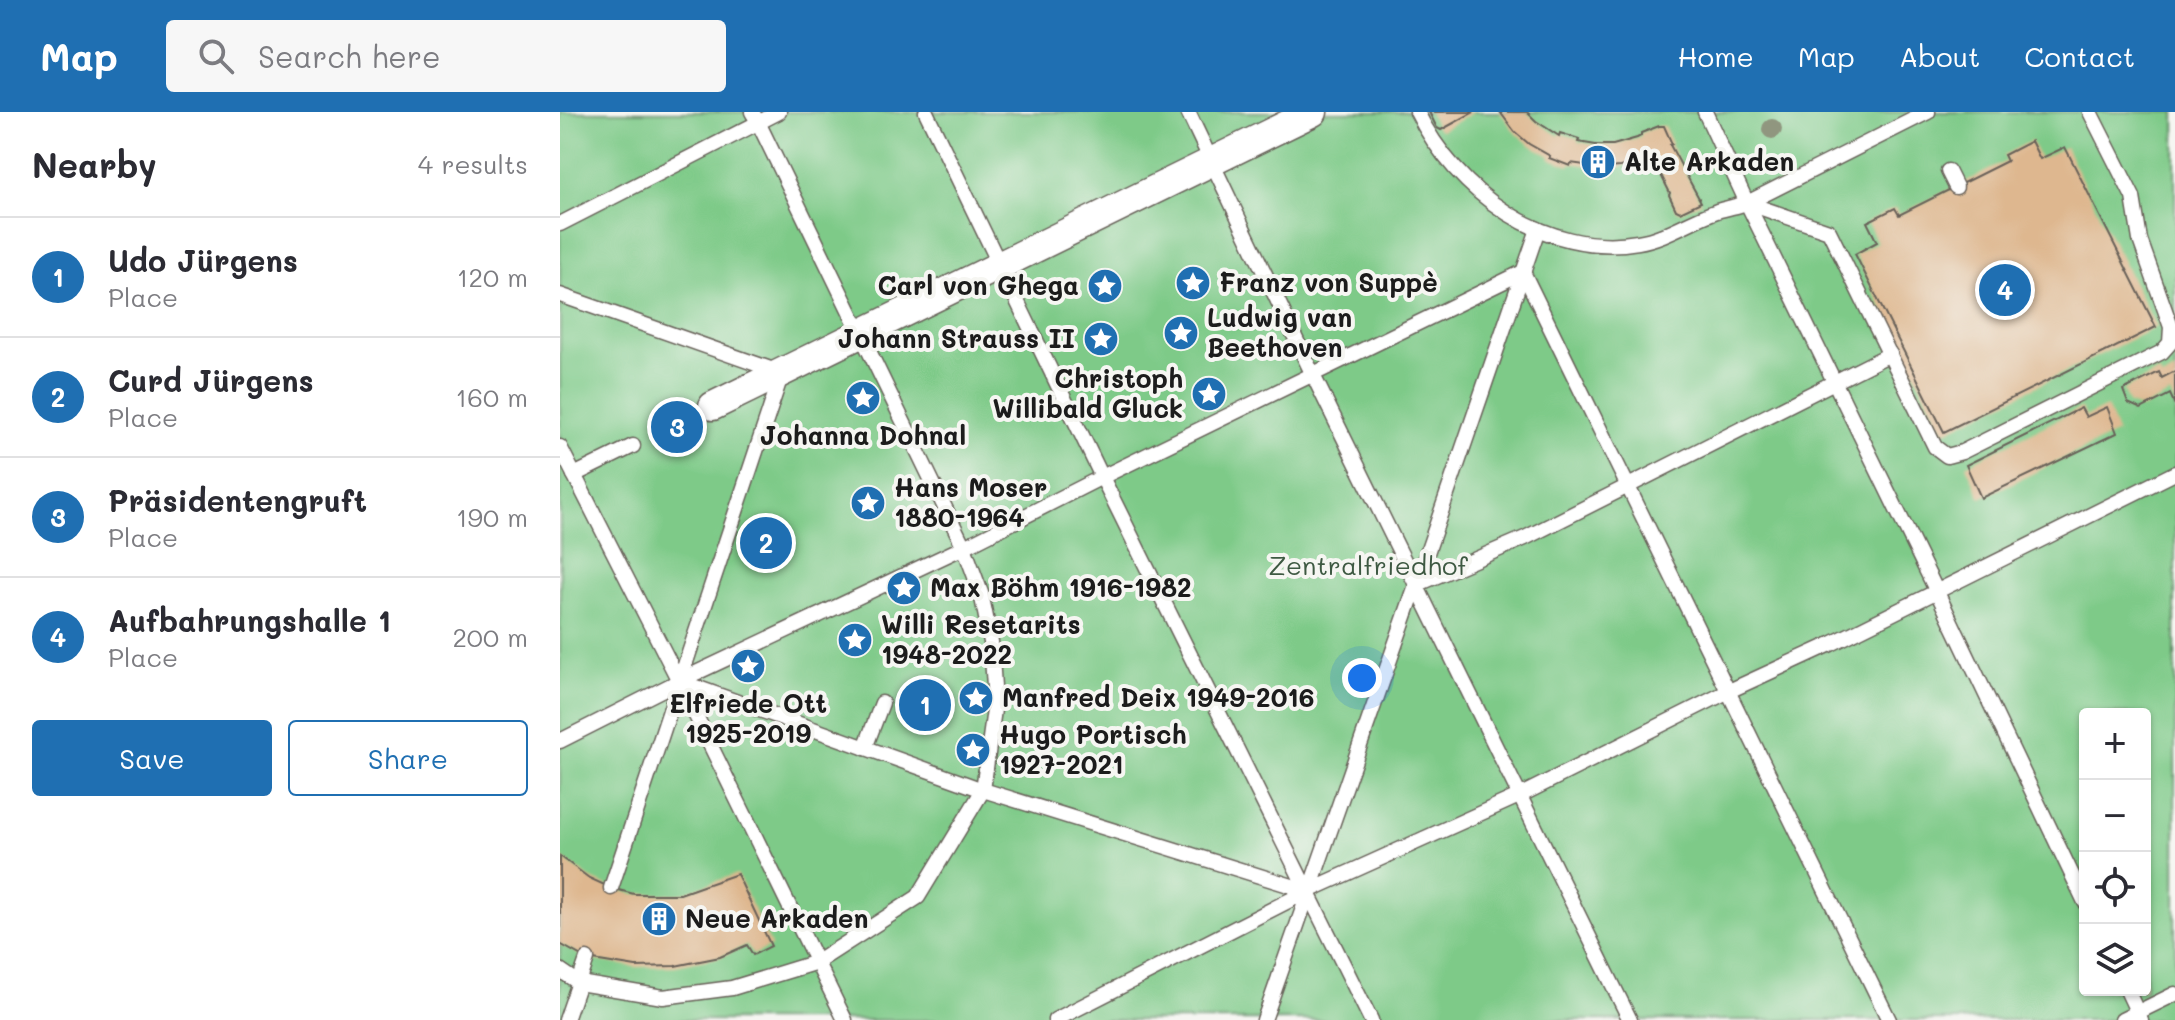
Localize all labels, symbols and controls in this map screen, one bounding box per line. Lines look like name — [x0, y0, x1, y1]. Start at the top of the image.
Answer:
search box — [166, 20, 726, 92]
text: Map — [40, 31, 118, 81]
icon: search — [194, 34, 238, 78]
text: Search here — [258, 36, 441, 76]
text: Home — [1678, 38, 1754, 74]
text: Map — [1798, 38, 1855, 74]
text: About — [1899, 38, 1980, 74]
text: Contact — [2024, 38, 2135, 74]
text: Nearby — [32, 142, 157, 187]
building icon: Alte Arkaden — [1579, 143, 1617, 181]
place label: Alte Arkaden — [1624, 144, 1794, 178]
text: 4 results — [418, 147, 528, 181]
text: Udo Jürgens — [108, 240, 298, 280]
text: 1 — [52, 260, 64, 294]
text: 120 m — [457, 260, 528, 294]
pin: 4 — [1979, 260, 2031, 320]
place icon: Franz von Suppè — [1174, 264, 1212, 302]
place label: Franz von Suppè — [1219, 265, 1438, 299]
place icon: Carl von Ghega — [1086, 267, 1124, 305]
place label: Carl von Ghega — [878, 268, 1079, 302]
text: Place — [108, 280, 178, 314]
place label: Ludwig van Beethoven — [1207, 300, 1352, 364]
place icon: Ludwig van Beethoven — [1162, 314, 1200, 352]
place icon: Johann Strauss II — [1082, 320, 1120, 358]
place label: Johann Strauss II — [837, 321, 1075, 355]
text: Curd Jürgens — [108, 360, 314, 400]
place label: Christoph Willibald Gluck — [992, 361, 1183, 425]
place icon: Christoph Willibald Gluck — [1190, 375, 1228, 413]
place icon: Johanna Dohnal — [844, 379, 882, 417]
text: 2 — [51, 380, 65, 414]
text: 160 m — [456, 380, 528, 414]
pin: 3 — [651, 397, 703, 457]
text: Place — [108, 400, 178, 434]
place label: Johanna Dohnal — [760, 418, 966, 452]
place label: Hans Moser 1880-1964 — [894, 470, 1047, 534]
text: Präsidentengruft — [108, 480, 367, 520]
place icon: Hans Moser 1880-1964 — [849, 484, 887, 522]
text: 3 — [50, 500, 66, 534]
text: 190 m — [456, 500, 528, 534]
pin: 2 — [740, 513, 792, 573]
text: Place — [108, 520, 178, 554]
park label: Zentralfriedhof — [1268, 548, 1468, 582]
place icon: Max Böhm 1916-1982 — [885, 569, 923, 607]
place label: Max Böhm 1916-1982 — [930, 570, 1192, 604]
text: Aufbahrungshalle 1 — [108, 600, 391, 640]
place label: Willi Resetarits 1948-2022 — [881, 607, 1081, 671]
text: 4 — [50, 620, 66, 654]
text: 200 m — [452, 620, 528, 654]
place icon: Willi Resetarits 1948-2022 — [836, 621, 874, 659]
text: Place — [108, 640, 178, 674]
place icon: Elfriede Ott 1925-2019 — [729, 647, 767, 685]
your location — [1342, 658, 1382, 698]
pin: 1 — [899, 675, 951, 735]
place icon: Manfred Deix 1949-2016 — [957, 679, 995, 717]
place label: Manfred Deix 1949-2016 — [1002, 680, 1315, 714]
place label: Elfriede Ott 1925-2019 — [669, 686, 827, 750]
map controls — [2079, 708, 2151, 996]
button: + — [2079, 708, 2151, 780]
place label: Hugo Portisch 1927-2021 — [999, 717, 1187, 781]
button: Save — [32, 720, 272, 796]
button: Share — [288, 720, 528, 796]
place icon: Hugo Portisch 1927-2021 — [954, 731, 992, 769]
button: − — [2079, 780, 2151, 852]
button: locate — [2079, 852, 2151, 924]
building icon: Neue Arkaden — [640, 900, 678, 938]
place label: Neue Arkaden — [685, 901, 869, 935]
button: layers — [2079, 924, 2151, 996]

